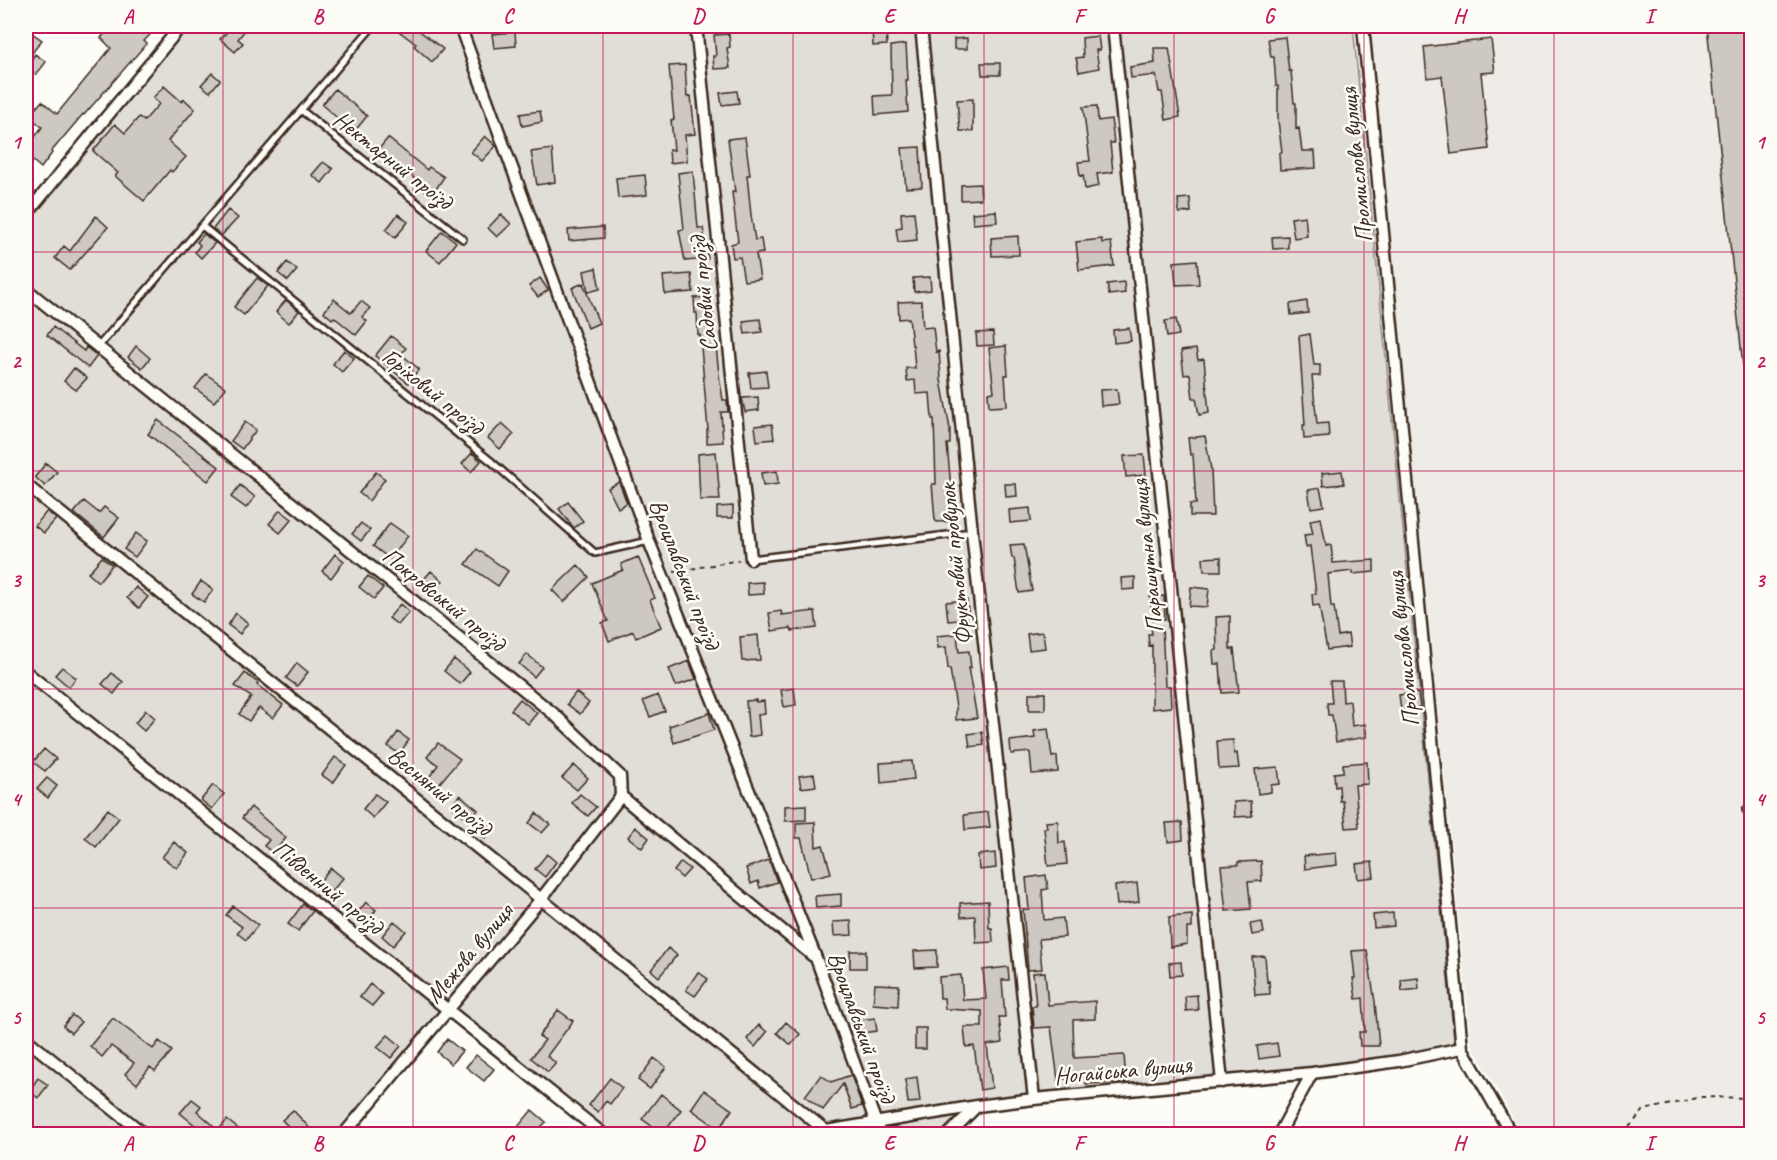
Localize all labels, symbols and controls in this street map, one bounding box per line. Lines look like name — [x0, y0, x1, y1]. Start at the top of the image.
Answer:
text: A — [123, 4, 135, 29]
text: B — [313, 4, 325, 29]
text: C — [503, 4, 515, 29]
text: D — [692, 4, 706, 29]
text: E — [884, 4, 898, 29]
text: F — [1074, 4, 1088, 29]
text: G — [1264, 4, 1277, 29]
text: H — [1453, 4, 1468, 29]
text: I — [1645, 4, 1658, 29]
street label: Промислова вулиця — [1333, 85, 1379, 244]
street label: Нектарний проїзд — [327, 104, 461, 218]
text: 1 — [12, 130, 23, 155]
text: 1 — [1756, 130, 1767, 155]
street label: Садовий проїзд — [682, 232, 725, 353]
street label: Горіховий проїзд — [375, 341, 492, 443]
text: 2 — [12, 349, 23, 374]
text: 2 — [1756, 349, 1767, 374]
street label: Парашутна вулиця — [1124, 476, 1170, 634]
street label: Фруктовий провулок — [931, 479, 978, 646]
street label: Вроцлавський проїзд — [642, 495, 728, 656]
street label: Покровський проїзд — [376, 540, 513, 660]
text: 3 — [12, 568, 23, 593]
text: 3 — [1756, 568, 1767, 593]
street label: Промислова вулиця — [1380, 569, 1426, 728]
street label: Весняний проїзд — [381, 740, 500, 844]
text: 4 — [12, 787, 24, 812]
text: 4 — [1756, 787, 1768, 812]
street label: Південний проїзд — [266, 833, 391, 943]
street label: Межова вулиця — [419, 896, 520, 1009]
street label: Вроцлавський проїзд — [820, 948, 904, 1109]
text: 5 — [12, 1005, 23, 1030]
text: 5 — [1756, 1005, 1767, 1030]
street label: Ногайська вулиця — [1053, 1049, 1194, 1091]
text: A — [123, 1131, 135, 1156]
text: B — [313, 1131, 325, 1156]
text: C — [503, 1131, 515, 1156]
text: D — [692, 1131, 706, 1156]
text: E — [884, 1131, 898, 1156]
text: F — [1074, 1131, 1088, 1156]
text: G — [1264, 1131, 1277, 1156]
text: H — [1453, 1131, 1468, 1156]
text: I — [1645, 1131, 1658, 1156]

